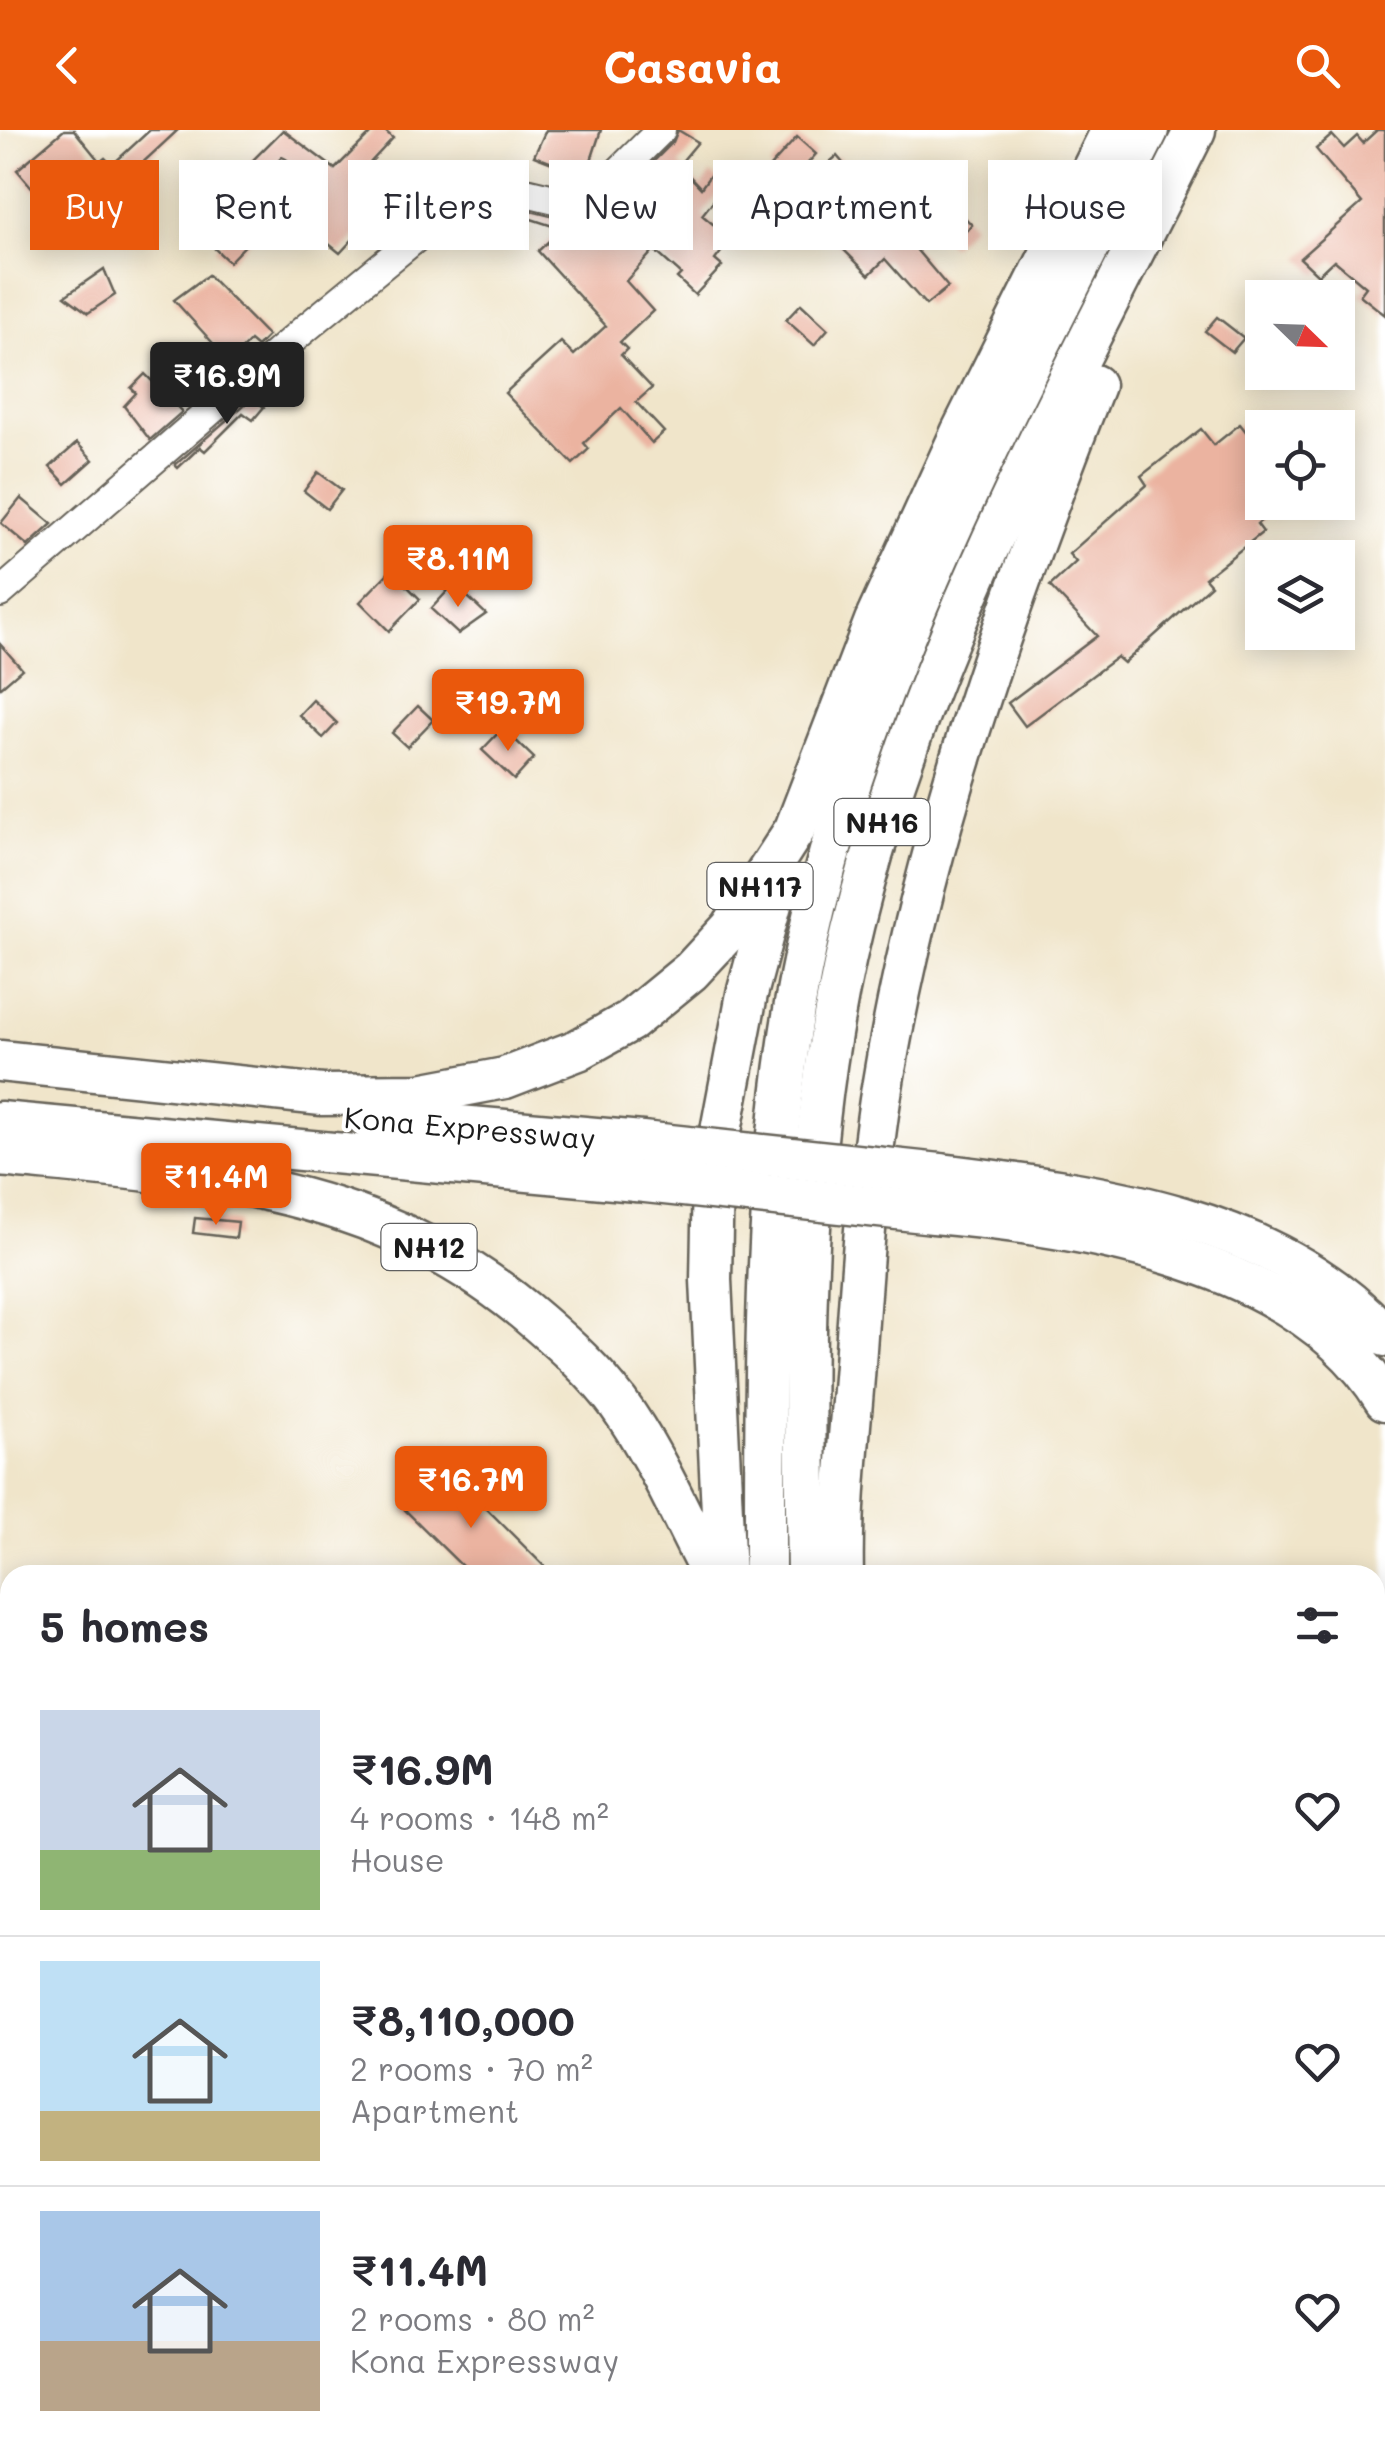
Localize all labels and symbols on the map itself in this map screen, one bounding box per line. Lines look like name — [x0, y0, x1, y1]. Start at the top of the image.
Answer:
north arrow — [1245, 280, 1355, 390]
pin: ₹16.9M — [146, 342, 308, 427]
pin: ₹8.11M — [377, 525, 539, 610]
pin: ₹19.7M — [427, 669, 589, 754]
road number: NH16 — [834, 799, 930, 845]
road number: NH117 — [708, 863, 812, 909]
street label: Kona Expressway — [343, 1096, 597, 1158]
pin: ₹11.4M — [135, 1143, 297, 1228]
road number: NH12 — [382, 1224, 476, 1270]
pin: ₹16.7M — [390, 1446, 552, 1531]

